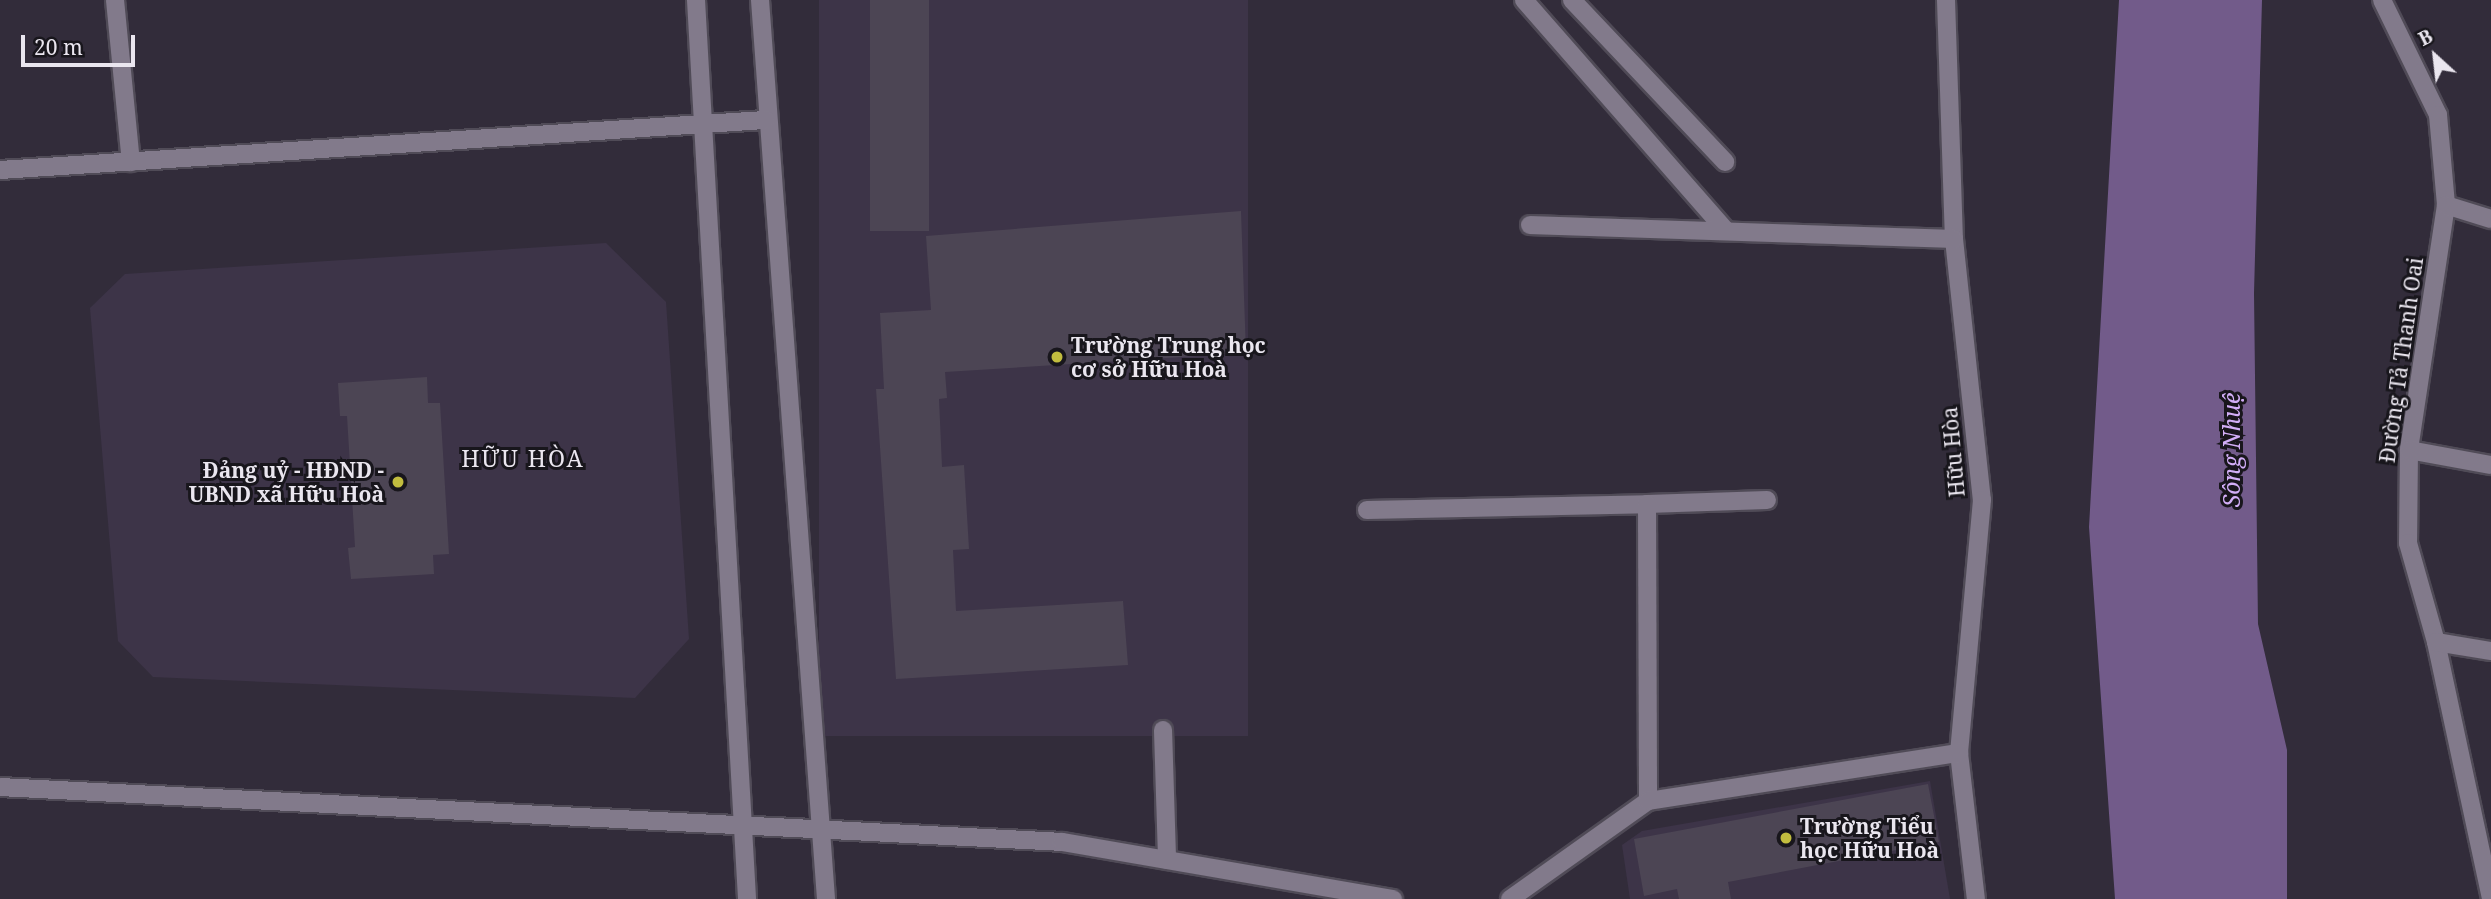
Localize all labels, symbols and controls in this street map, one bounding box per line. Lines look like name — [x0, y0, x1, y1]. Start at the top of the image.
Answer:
scale bar — [24, 21, 138, 65]
north arrow — [2400, 21, 2470, 91]
text: B — [2414, 23, 2437, 52]
text: 20 m — [34, 33, 83, 61]
street label: Đường Tả Thanh Oai — [2374, 256, 2428, 464]
place label: Trường Trung học cơ sở Hữu Hoà — [1071, 332, 1266, 382]
marker: Trường Trung học cơ sở Hữu Hoà — [1049, 349, 1065, 365]
water label: Sông Nhuệ — [2217, 393, 2245, 507]
street label: Hữu Hòa — [1937, 406, 1969, 498]
district label: HỮU HÒA — [462, 444, 584, 472]
place label: Đảng uỷ - HĐND - UBND xã Hữu Hoà — [189, 457, 384, 507]
marker: Đảng uỷ - HĐND - UBND xã Hữu Hoà — [390, 474, 406, 490]
place label: Trường Tiểu học Hữu Hoà — [1800, 813, 1939, 863]
marker: Trường Tiểu học Hữu Hoà — [1778, 830, 1794, 846]

